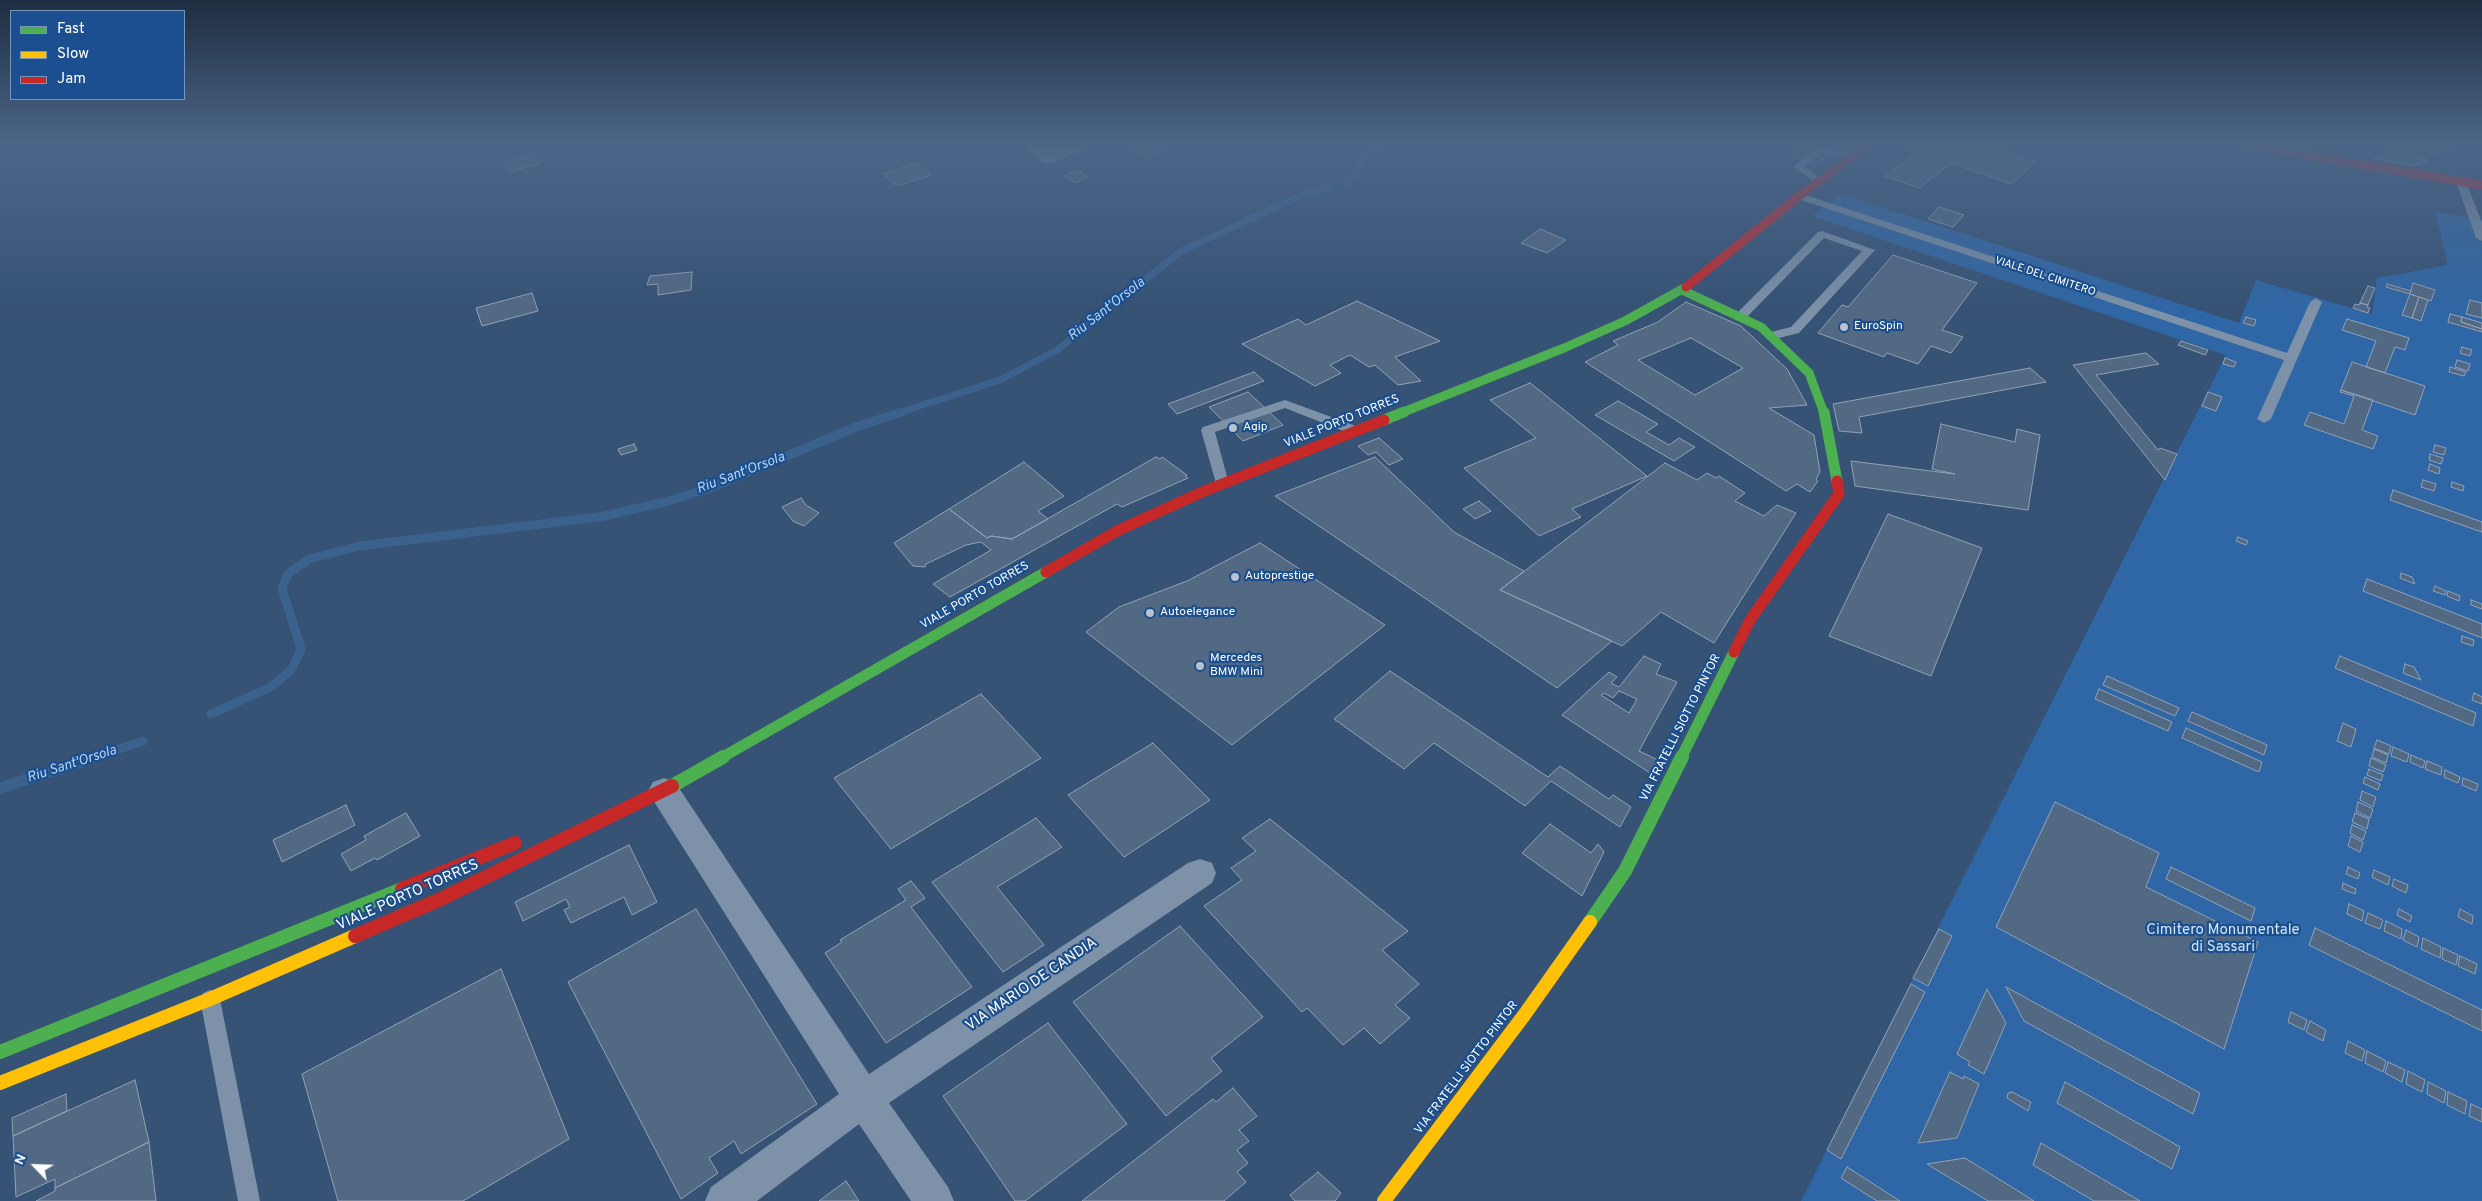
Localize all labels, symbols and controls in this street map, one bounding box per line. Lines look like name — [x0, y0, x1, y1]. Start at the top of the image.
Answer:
legend — [10, 10, 185, 100]
text: Fast — [57, 20, 85, 39]
text: Slow — [57, 45, 89, 64]
text: Jam — [57, 70, 86, 89]
street label: VIALE DEL CIMITERO — [1993, 254, 2097, 300]
water label: Riu Sant'Orsola — [1065, 275, 1149, 345]
place label: EuroSpin — [1854, 320, 1903, 334]
marker: EuroSpin — [1838, 321, 1850, 333]
street label: VIALE PORTO TORRES — [1282, 392, 1402, 452]
place label: Agip — [1243, 421, 1268, 435]
marker: Agip — [1227, 422, 1239, 434]
water label: Riu Sant'Orsola — [695, 449, 787, 499]
street label: VIALE PORTO TORRES — [918, 559, 1032, 633]
place label: Autoprestige — [1245, 570, 1314, 584]
marker: Autoprestige — [1229, 571, 1241, 583]
place label: Autoelegance — [1160, 606, 1235, 620]
marker: Autoelegance — [1144, 607, 1156, 619]
place label: Mercedes BMW Mini — [1210, 652, 1263, 680]
street label: VIA FRATELLI SIOTTO PINTOR — [1638, 652, 1724, 804]
marker: Mercedes BMW Mini — [1194, 660, 1206, 672]
water label: Riu Sant'Orsola — [25, 743, 119, 787]
street label: VIALE PORTO TORRES — [334, 857, 482, 935]
park label: Cimitero Monumentale di Sassari — [2146, 922, 2300, 957]
street label: VIA MARIO DE CANDIA — [963, 934, 1101, 1036]
street label: VIA FRATELLI SIOTTO PINTOR — [1412, 998, 1522, 1138]
north arrow — [10, 1141, 60, 1191]
text: N — [11, 1152, 31, 1168]

